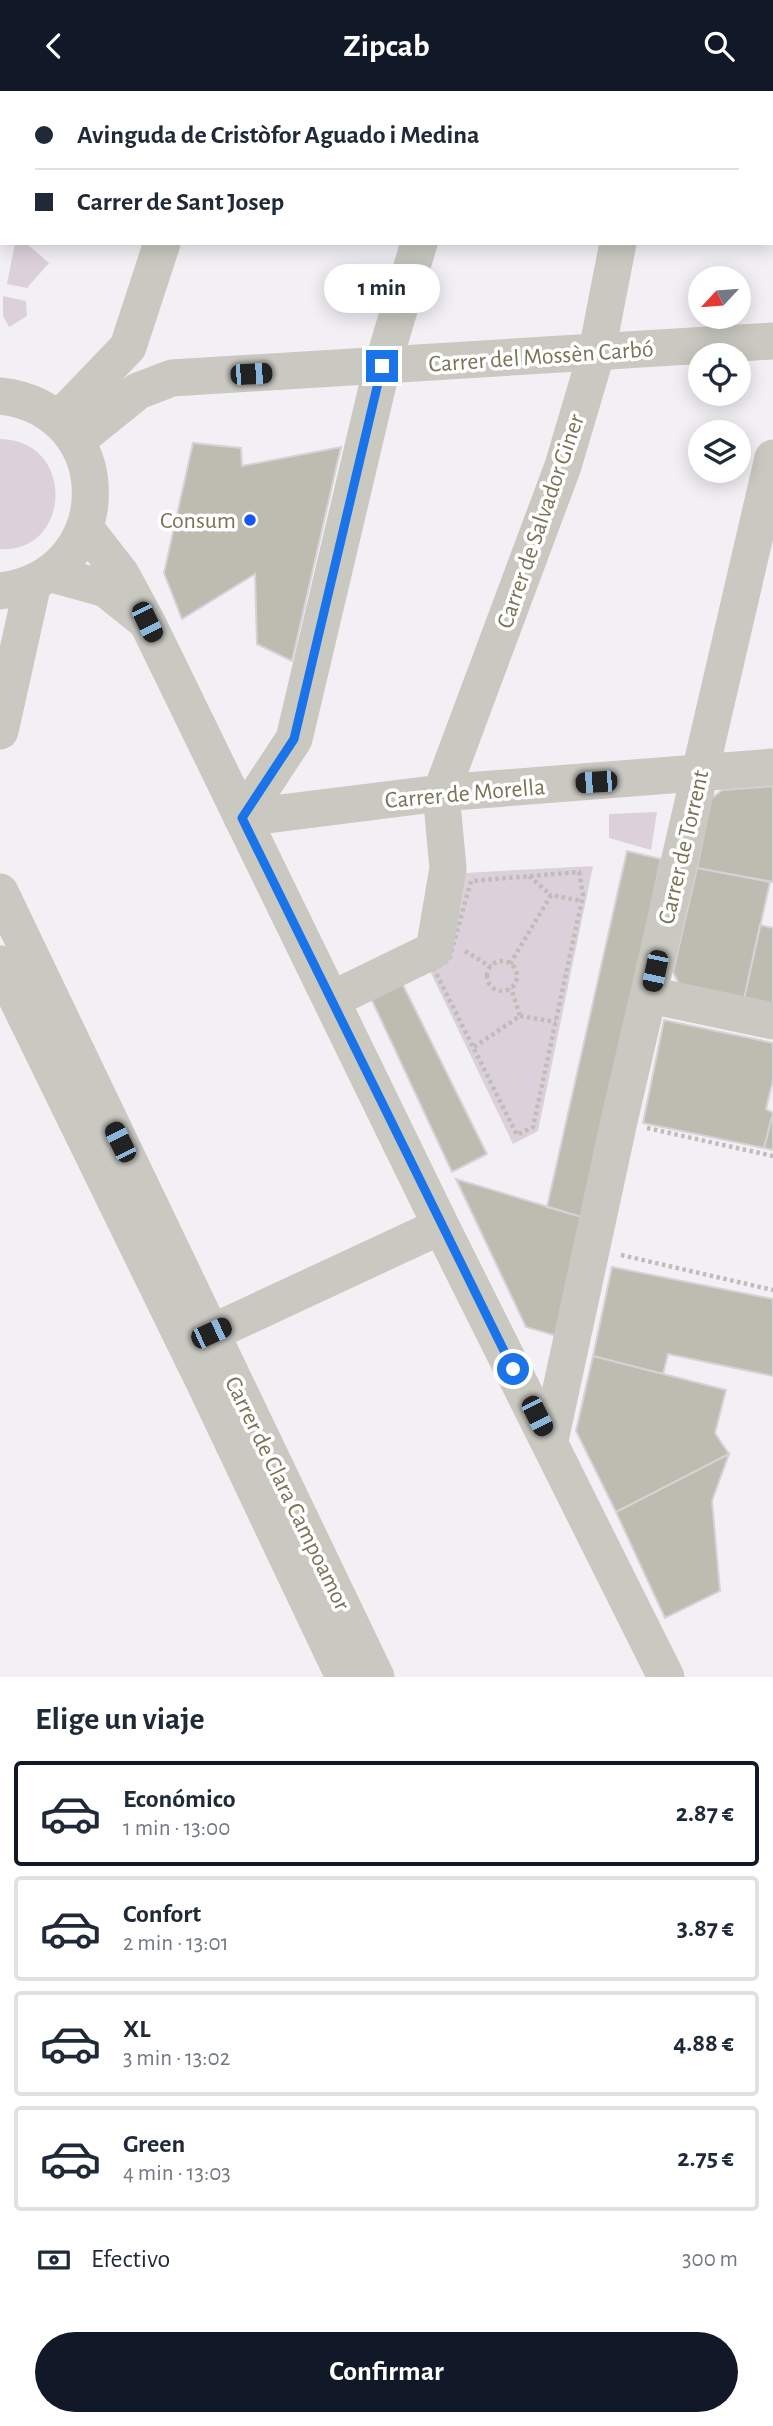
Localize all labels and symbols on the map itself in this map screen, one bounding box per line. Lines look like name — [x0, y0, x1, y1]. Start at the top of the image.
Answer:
callout: 1 min — [324, 265, 440, 313]
north arrow — [688, 266, 751, 329]
street label: Carrer del Mossèn Carbó — [428, 337, 654, 377]
route end — [366, 350, 398, 382]
car — [230, 362, 273, 386]
street label: Carrer de Salvador Giner — [493, 411, 589, 632]
place label: Consum — [160, 509, 236, 533]
marker: Consum — [242, 512, 258, 528]
car — [129, 599, 166, 645]
street label: Carrer de Torrent — [655, 768, 713, 927]
car — [575, 770, 618, 794]
street label: Carrer de Morella — [384, 775, 546, 813]
car — [641, 948, 670, 994]
car — [102, 1119, 139, 1165]
car — [188, 1315, 235, 1351]
route start — [497, 1353, 529, 1385]
street label: Carrer de Clara Campoamor — [220, 1373, 354, 1614]
car — [519, 1393, 556, 1439]

